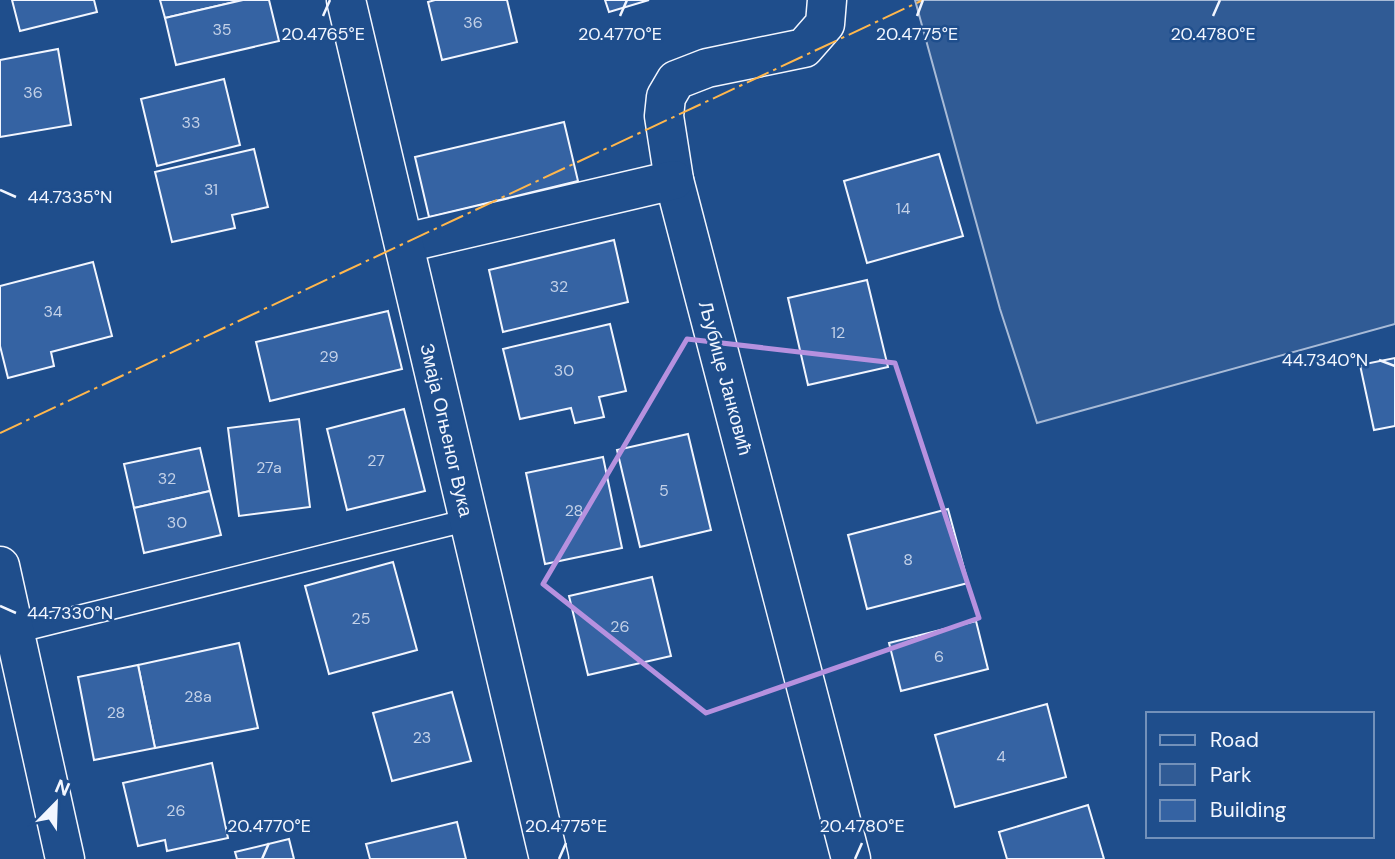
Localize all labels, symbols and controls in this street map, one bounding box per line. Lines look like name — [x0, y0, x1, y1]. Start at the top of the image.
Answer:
house number: 36 — [463, 12, 483, 33]
house number: 35 — [212, 19, 232, 40]
text: 20.4765°E — [281, 22, 365, 46]
text: 20.4770°E — [578, 22, 662, 46]
text: 20.4775°E — [876, 22, 958, 46]
text: 20.4780°E — [1170, 22, 1256, 46]
house number: 36 — [23, 82, 43, 103]
house number: 33 — [182, 112, 200, 133]
house number: 31 — [204, 179, 218, 200]
text: 44.7335°N — [28, 185, 112, 209]
house number: 14 — [896, 198, 911, 219]
house number: 32 — [550, 276, 568, 297]
street label: Љубице Јанковић — [693, 298, 758, 458]
house number: 34 — [43, 301, 63, 322]
house number: 12 — [831, 322, 845, 343]
street label: Змаја Огњеног Вука — [414, 341, 479, 520]
house number: 29 — [319, 346, 339, 367]
text: 44.7340°N — [1282, 348, 1368, 372]
house number: 30 — [554, 360, 574, 381]
house number: 27 — [367, 450, 385, 471]
house number: 27a — [256, 457, 282, 478]
house number: 32 — [158, 468, 176, 489]
house number: 5 — [659, 480, 669, 501]
house number: 28 — [565, 500, 583, 521]
house number: 30 — [167, 512, 187, 533]
house number: 8 — [903, 549, 913, 570]
text: 44.7330°N — [27, 601, 113, 625]
house number: 25 — [352, 608, 370, 629]
house number: 26 — [610, 616, 630, 637]
house number: 6 — [934, 646, 944, 667]
house number: 28a — [184, 686, 212, 707]
house number: 28 — [107, 702, 125, 723]
legend — [1146, 712, 1374, 838]
text: Road — [1210, 726, 1259, 754]
house number: 23 — [413, 727, 431, 748]
house number: 4 — [996, 746, 1006, 767]
text: Park — [1210, 761, 1252, 789]
north arrow — [21, 768, 91, 838]
text: N — [51, 774, 74, 802]
text: Building — [1210, 796, 1287, 824]
house number: 26 — [166, 800, 186, 821]
text: 20.4770°E — [227, 814, 311, 838]
text: 20.4775°E — [525, 814, 607, 838]
text: 20.4780°E — [819, 814, 905, 838]

